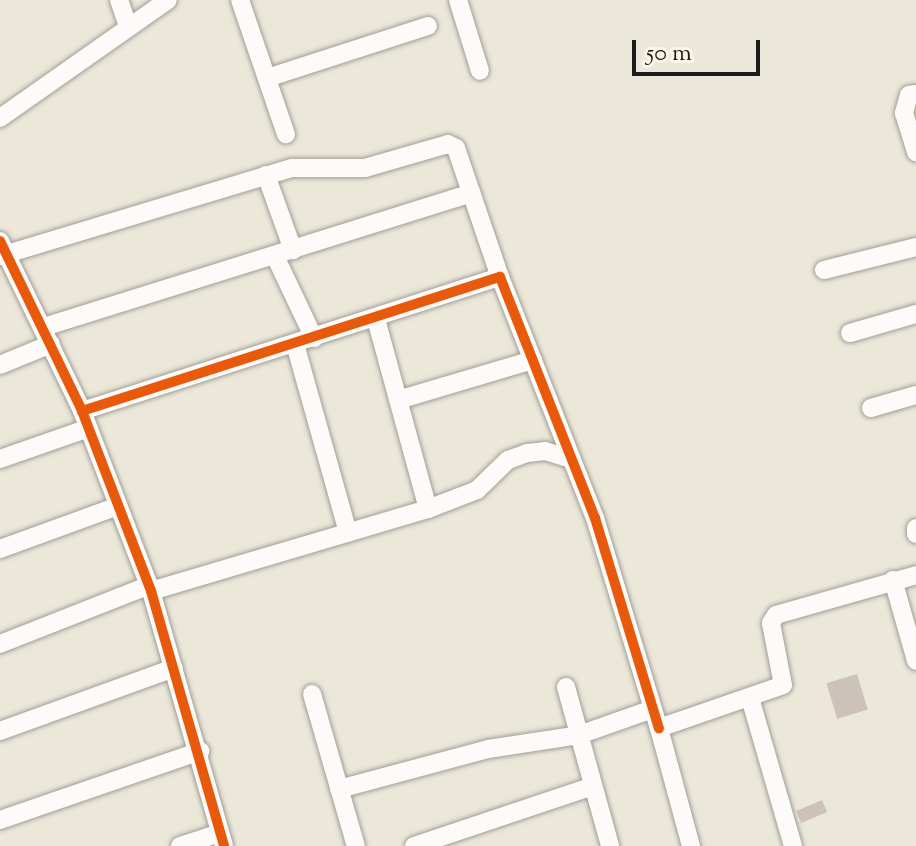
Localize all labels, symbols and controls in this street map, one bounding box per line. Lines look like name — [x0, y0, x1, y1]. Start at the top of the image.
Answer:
scale bar — [636, 24, 764, 74]
text: 50 m — [646, 37, 692, 71]

